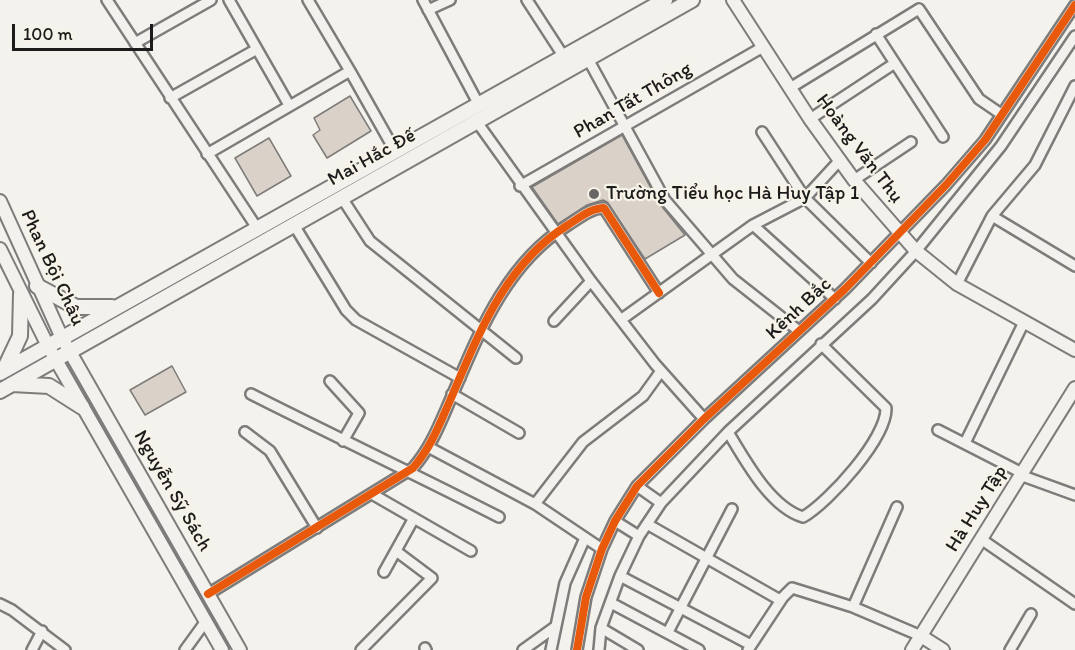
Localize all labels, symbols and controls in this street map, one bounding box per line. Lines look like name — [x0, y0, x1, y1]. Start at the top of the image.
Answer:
scale bar — [15, 12, 156, 50]
text: 100 m — [23, 23, 73, 45]
street label: Phan Tất Thông — [570, 57, 696, 145]
street label: Hoàng Văn Thụ — [810, 90, 908, 208]
street label: Mai Hắc Đế — [324, 124, 420, 192]
place label: Trường Tiểu học Hà Huy Tập 1 — [606, 182, 859, 206]
marker: Trường Tiểu học Hà Huy Tập 1 — [587, 187, 601, 201]
street label: Phan Bội Châu — [15, 206, 89, 330]
street label: Kênh Bắc — [761, 273, 837, 345]
street label: Nguyễn Sỹ Sách — [128, 426, 216, 556]
street label: Hà Huy Tập — [941, 461, 1013, 557]

